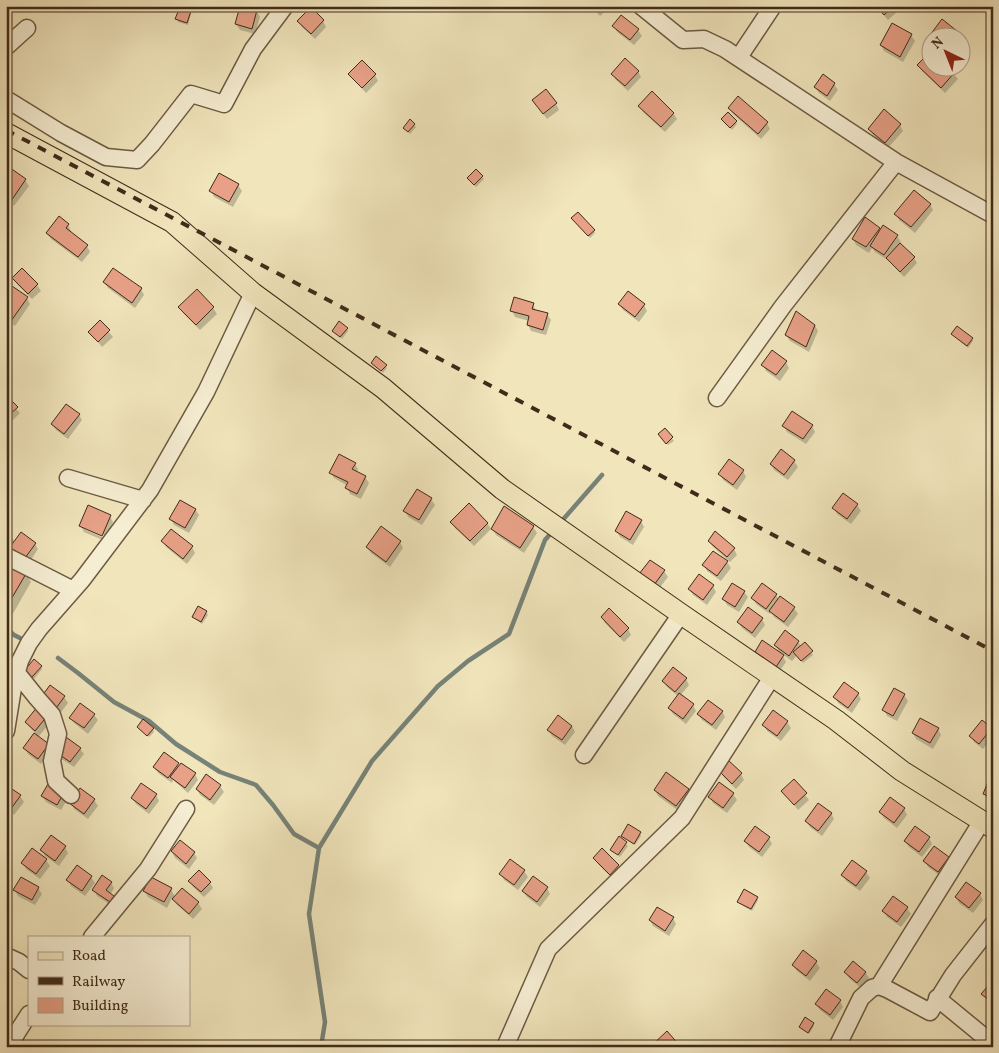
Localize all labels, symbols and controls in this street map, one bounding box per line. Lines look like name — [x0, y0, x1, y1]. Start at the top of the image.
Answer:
north arrow — [922, 28, 972, 78]
text: N — [928, 33, 948, 54]
legend — [28, 936, 190, 1026]
text: Road — [72, 946, 106, 967]
text: Railway — [72, 972, 125, 993]
text: Building — [72, 996, 129, 1017]

